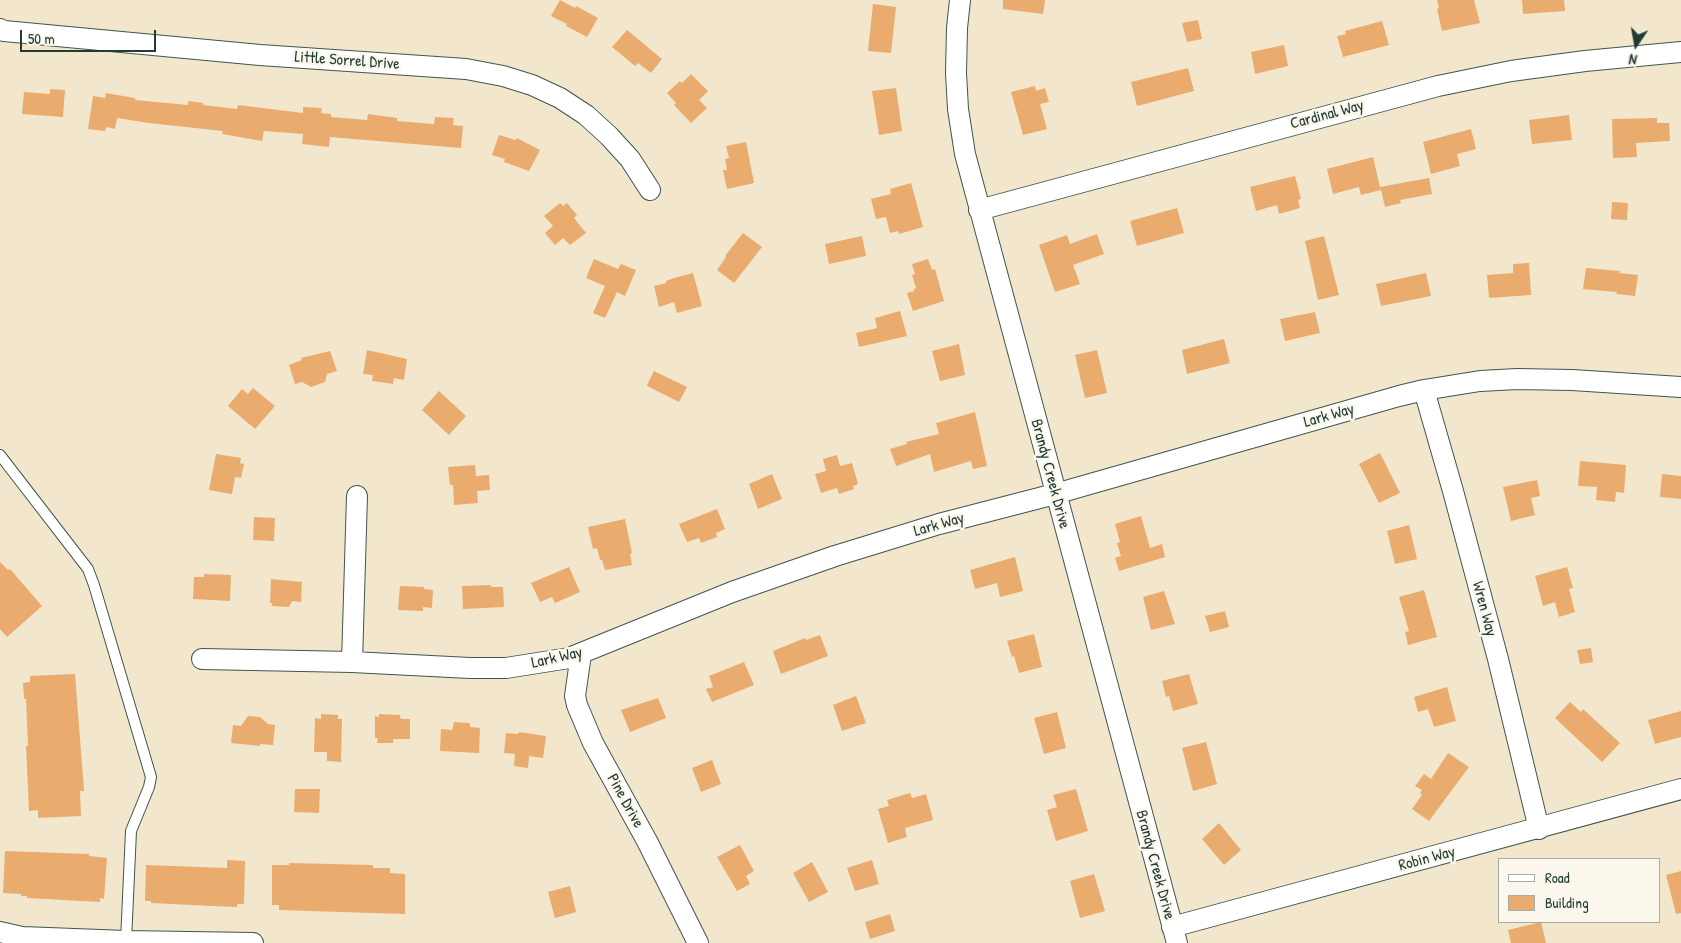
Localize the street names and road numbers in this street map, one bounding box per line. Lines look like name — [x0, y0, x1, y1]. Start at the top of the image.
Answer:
street label: Little Sorrel Drive — [294, 48, 400, 74]
street label: Cardinal Way — [1288, 96, 1366, 134]
street label: Lark Way — [1302, 400, 1356, 432]
street label: Brandy Creek Drive — [1026, 417, 1074, 531]
street label: Lark Way — [912, 509, 966, 541]
street label: Wren Way — [1467, 579, 1501, 639]
street label: Lark Way — [530, 643, 584, 673]
street label: Pine Drive — [602, 771, 648, 831]
street label: Brandy Creek Drive — [1131, 808, 1179, 922]
street label: Robin Way — [1397, 842, 1457, 876]

